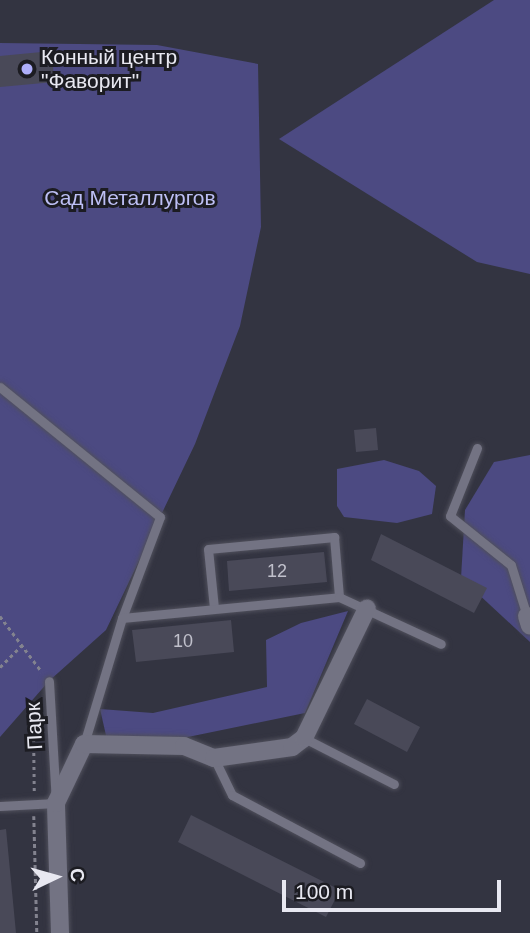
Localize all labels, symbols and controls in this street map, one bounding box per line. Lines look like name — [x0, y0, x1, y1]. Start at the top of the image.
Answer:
place label: Конный центр "Фаворит" — [41, 44, 177, 94]
marker: Конный центр "Фаворит" — [19, 61, 35, 77]
park label: Сад Металлургов — [44, 185, 216, 211]
house number: 12 — [267, 560, 287, 582]
house number: 10 — [173, 630, 193, 652]
street label: Парк — [20, 702, 48, 750]
north arrow — [21, 842, 91, 912]
scale bar — [285, 866, 504, 910]
text: С — [66, 867, 88, 883]
text: 100 m — [295, 880, 353, 903]

